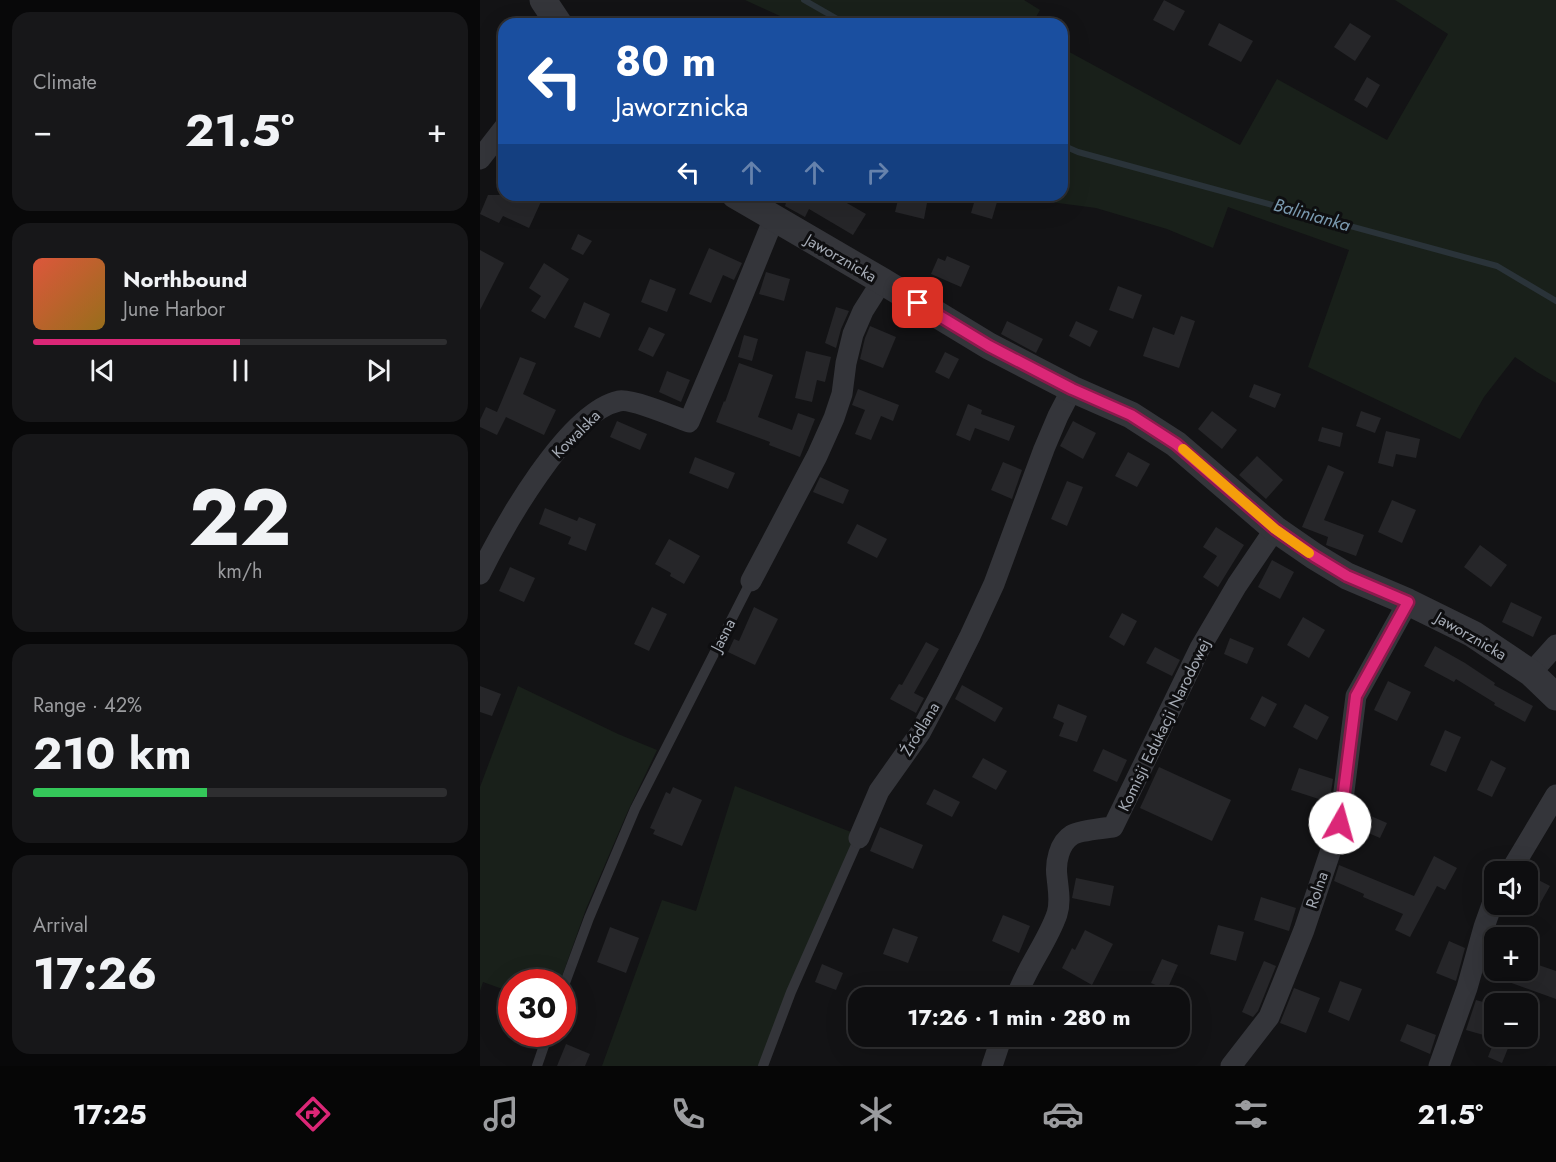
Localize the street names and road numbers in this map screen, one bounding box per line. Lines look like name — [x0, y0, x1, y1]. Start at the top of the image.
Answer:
street label: Jaworznicka — [799, 227, 881, 288]
street label: Kowalska — [546, 404, 606, 464]
street label: Jaworznicka — [1429, 605, 1511, 666]
street label: Jasna — [704, 615, 741, 657]
street label: Komisji Edukacji Narodowej — [1112, 635, 1216, 815]
street label: Źródlana — [895, 698, 945, 760]
street label: Rolna — [1300, 869, 1334, 911]

